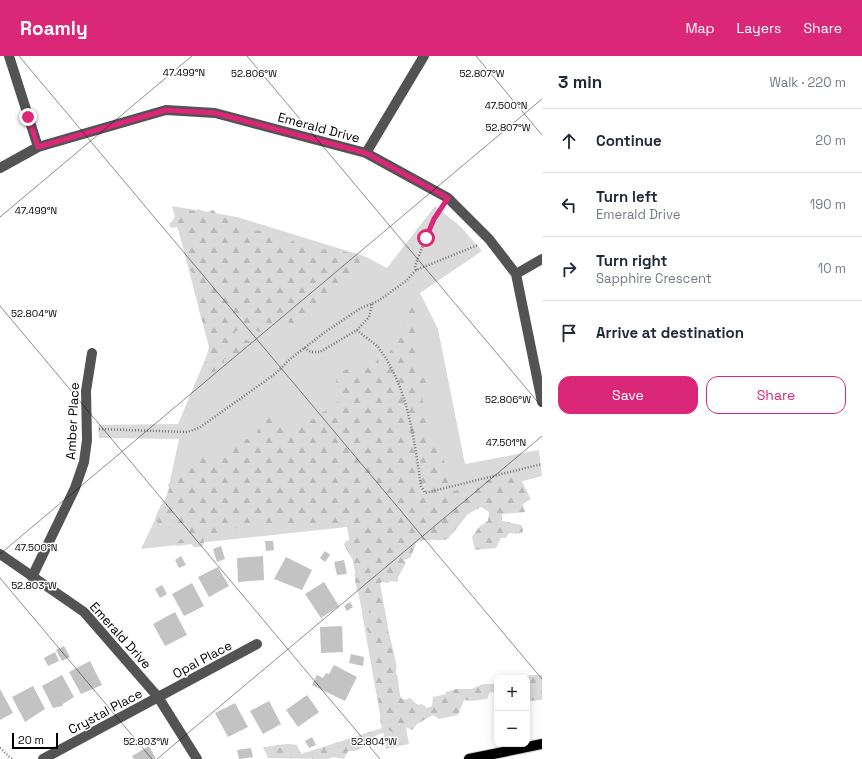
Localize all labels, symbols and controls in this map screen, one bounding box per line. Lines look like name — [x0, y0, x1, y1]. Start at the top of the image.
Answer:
text: Roamly — [20, 16, 88, 41]
text: Map — [685, 19, 715, 37]
text: Layers — [737, 19, 781, 37]
text: Share — [803, 19, 842, 37]
text: 47.499°N — [163, 66, 205, 79]
text: 52.806°W — [231, 67, 277, 80]
text: 52.807°W — [459, 67, 505, 80]
text: 3 min — [558, 71, 602, 93]
text: Walk · 220 m — [769, 74, 846, 91]
text: 47.500°N — [485, 99, 527, 112]
route end — [19, 108, 37, 126]
street label: Emerald Drive — [276, 108, 362, 147]
text: 52.807°W — [485, 121, 531, 134]
icon: ahead — [558, 130, 580, 152]
text: Continue — [596, 131, 662, 150]
text: 20 m — [815, 132, 846, 149]
text: Turn left — [596, 187, 658, 206]
icon: left — [558, 194, 580, 216]
text: 190 m — [810, 196, 846, 213]
text: 47.499°N — [15, 204, 57, 217]
text: Emerald Drive — [596, 206, 680, 223]
route start — [417, 229, 435, 247]
text: Turn right — [596, 251, 667, 270]
icon: right — [558, 258, 580, 280]
text: 10 m — [818, 260, 846, 277]
text: Sapphire Crescent — [596, 270, 712, 287]
text: 52.804°W — [11, 307, 57, 320]
icon: arrive — [558, 322, 580, 344]
text: Arrive at destination — [596, 323, 744, 342]
button: Save — [558, 376, 698, 414]
button: Share — [706, 376, 846, 414]
street label: Amber Place — [62, 382, 83, 460]
text: 52.806°W — [485, 393, 531, 406]
text: 47.501°N — [486, 436, 526, 449]
text: 47.500°N — [15, 541, 57, 554]
text: 52.803°W — [11, 579, 57, 592]
street label: Emerald Drive — [86, 598, 155, 672]
street label: Opal Place — [170, 637, 235, 682]
map controls — [494, 675, 530, 747]
button: + — [494, 675, 530, 711]
street label: Crystal Place — [65, 685, 145, 738]
button: − — [494, 711, 530, 747]
scale bar — [12, 731, 58, 750]
text: 20 m — [18, 733, 44, 747]
text: 52.803°W — [123, 735, 169, 748]
text: 52.804°W — [351, 735, 397, 748]

